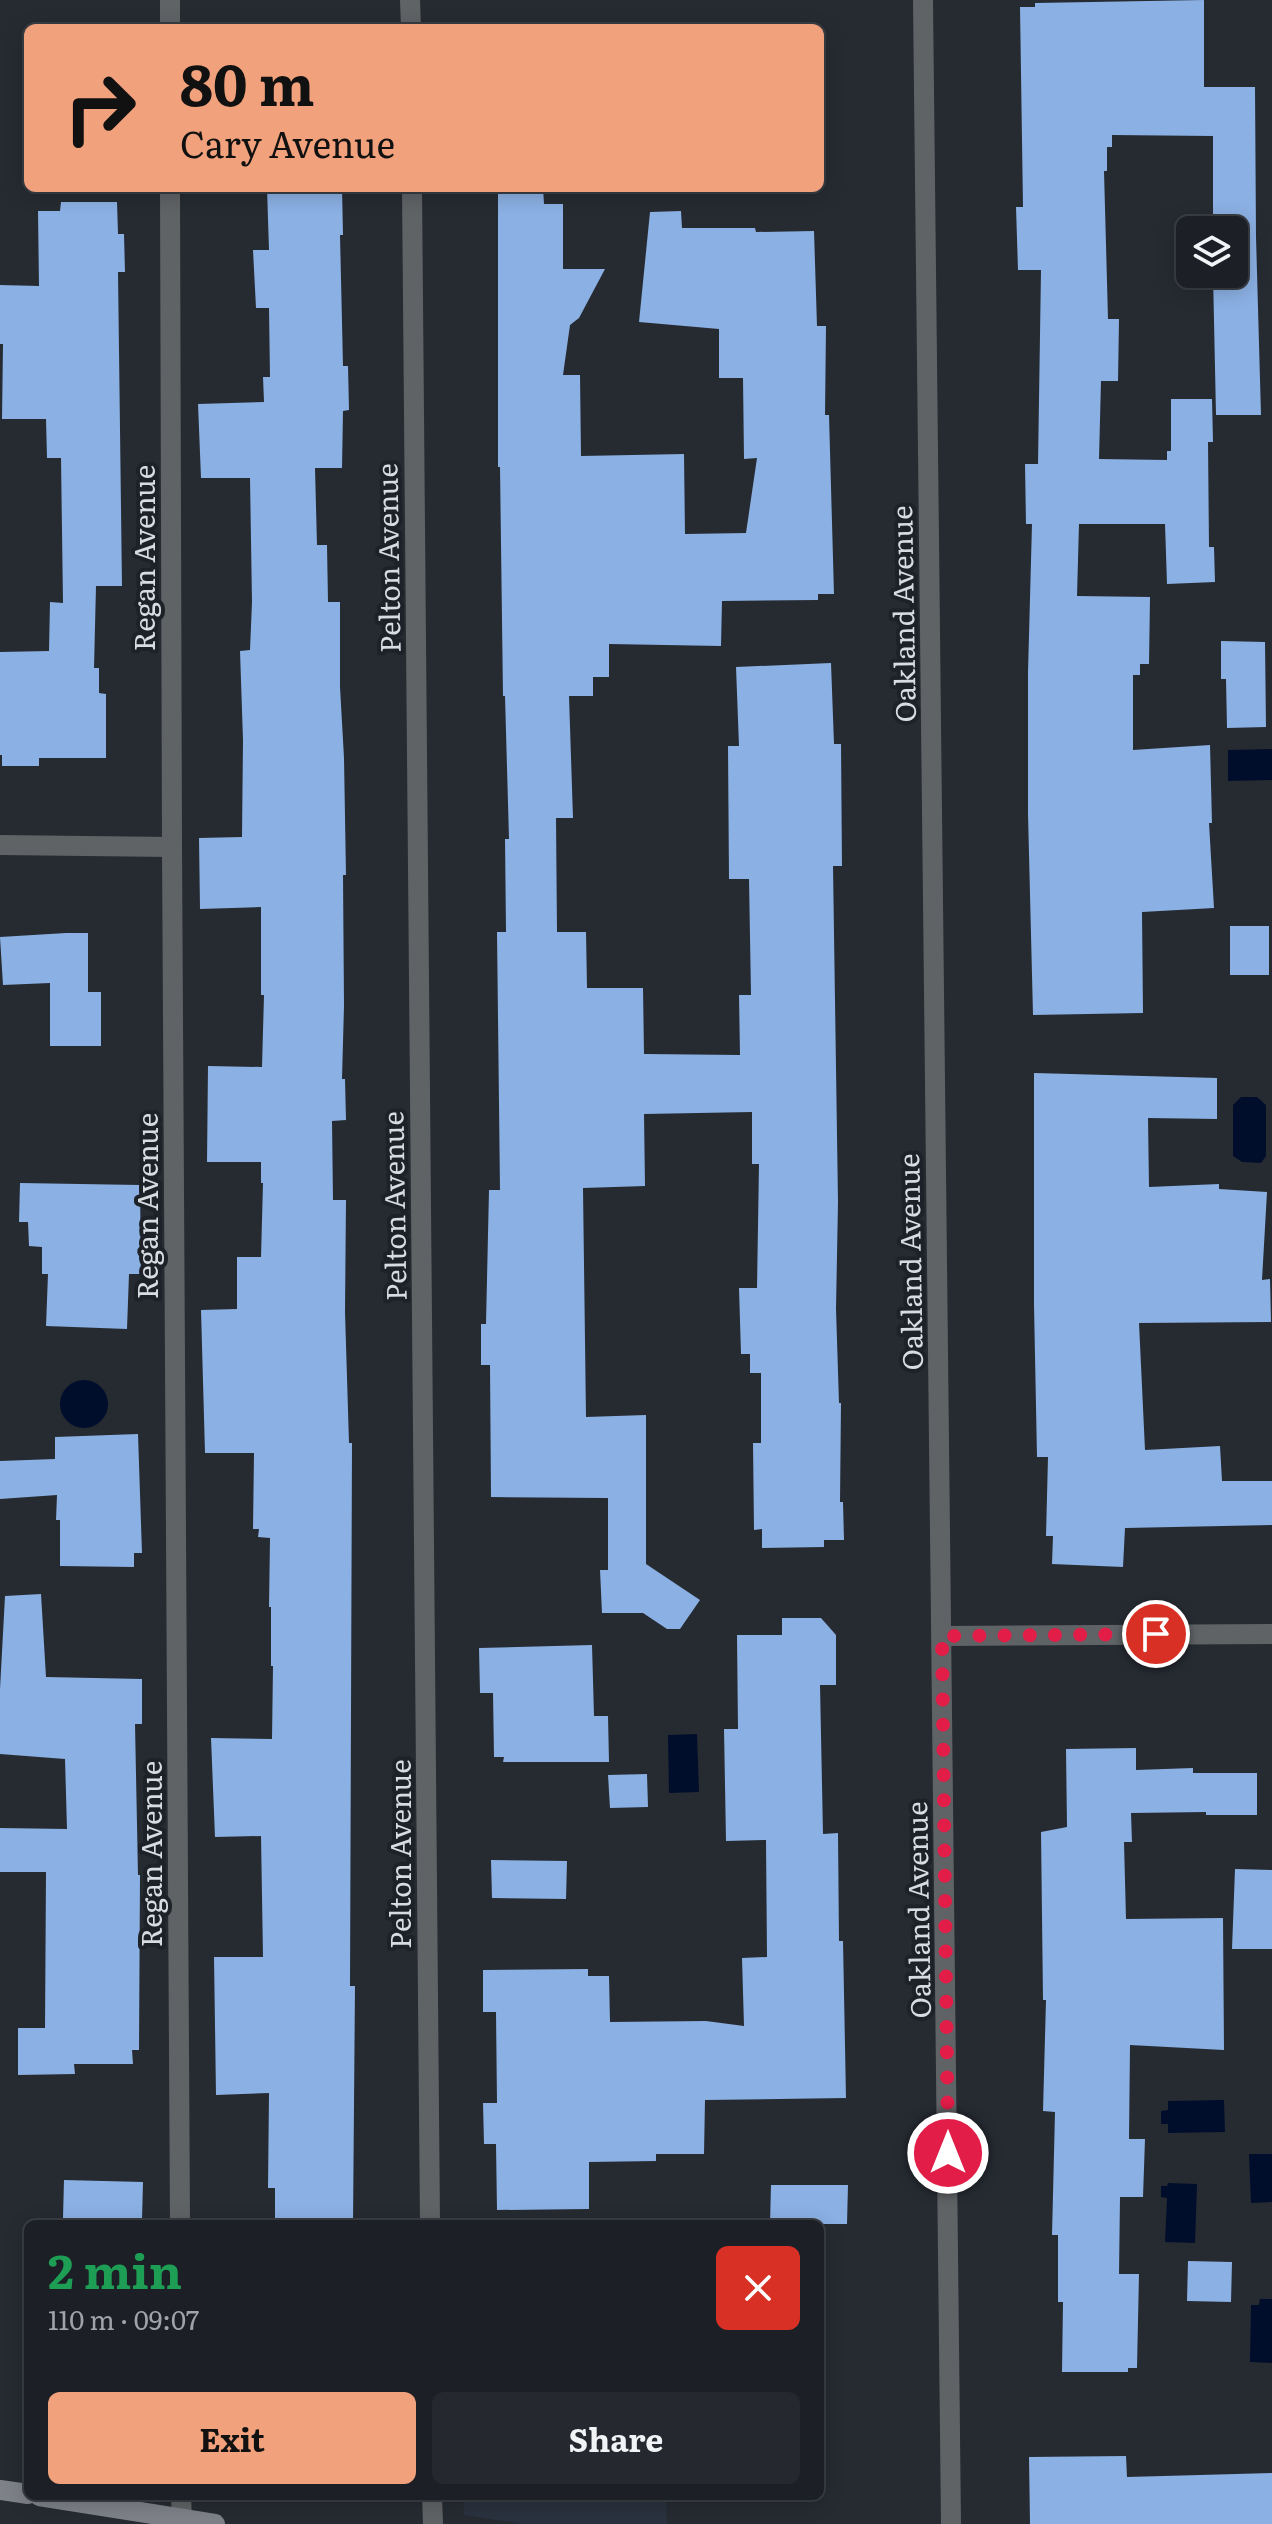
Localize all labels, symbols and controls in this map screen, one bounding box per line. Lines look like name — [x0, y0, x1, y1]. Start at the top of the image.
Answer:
text: 80 m — [180, 40, 315, 123]
icon: right — [48, 56, 152, 160]
text: Cary Avenue — [180, 116, 395, 169]
map controls — [1176, 216, 1248, 288]
button: layers — [1176, 216, 1248, 288]
street label: Pelton Avenue — [364, 463, 410, 653]
street label: Regan Avenue — [122, 465, 164, 651]
street label: Oakland Avenue — [879, 505, 925, 723]
street label: Pelton Avenue — [370, 1111, 416, 1301]
street label: Regan Avenue — [125, 1113, 167, 1299]
street label: Oakland Avenue — [886, 1153, 932, 1371]
pin — [1122, 1600, 1190, 1668]
icon: arrive — [1134, 1612, 1178, 1656]
street label: Pelton Avenue — [378, 1759, 420, 1949]
street label: Regan Avenue — [129, 1761, 171, 1947]
street label: Oakland Avenue — [894, 1801, 940, 2019]
position arrow — [906, 2111, 990, 2195]
text: 2 min — [48, 2233, 182, 2304]
button: close — [716, 2246, 800, 2330]
text: 110 m · 09:07 — [48, 2299, 199, 2338]
button: Exit — [48, 2392, 416, 2484]
button: Share — [432, 2392, 800, 2484]

